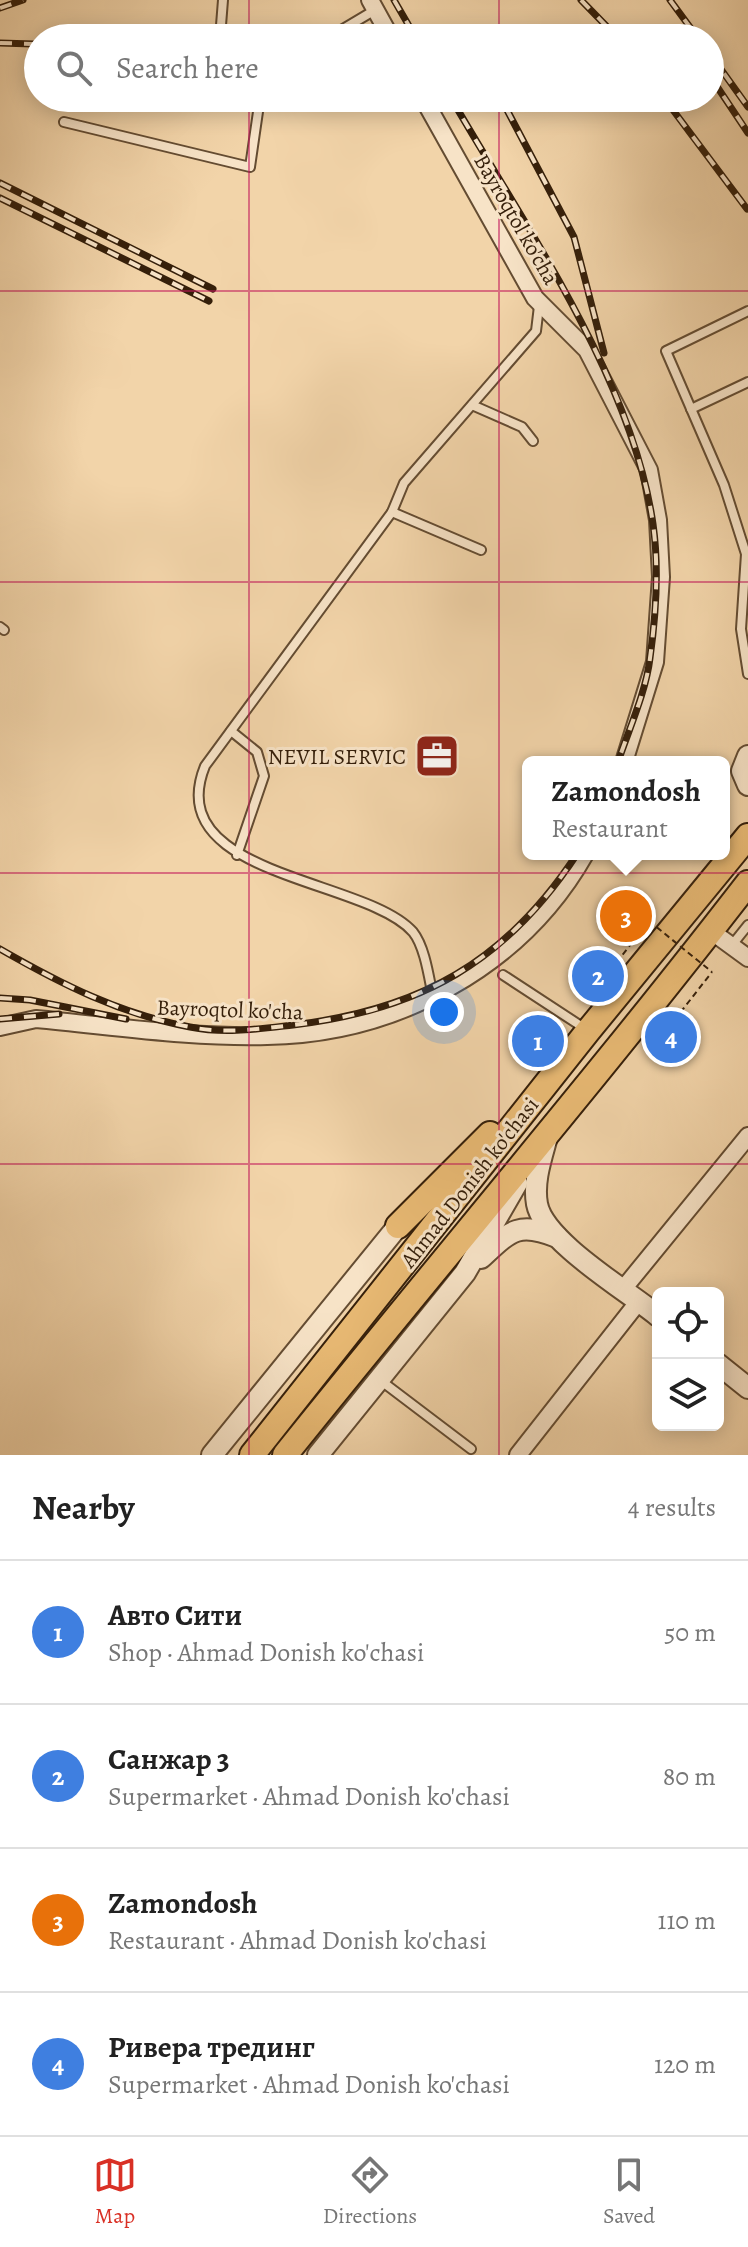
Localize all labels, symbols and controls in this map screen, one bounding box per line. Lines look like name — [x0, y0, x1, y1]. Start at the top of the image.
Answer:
search box — [24, 24, 724, 112]
icon: search — [52, 46, 96, 90]
text: Search here — [116, 48, 259, 88]
street label: Bayroqtol ko'cha — [466, 149, 566, 291]
office icon: NEVIL SERVIC — [413, 732, 461, 780]
place label: NEVIL SERVIC — [268, 742, 406, 772]
popup — [522, 756, 730, 860]
text: Zamondosh — [551, 771, 701, 811]
text: Restaurant — [551, 811, 668, 846]
pin: 3 — [600, 886, 652, 946]
pin: 2 — [572, 946, 624, 1006]
street label: Bayroqtol ko'cha — [156, 992, 304, 1028]
your location — [424, 992, 464, 1032]
pin: 4 — [645, 1007, 697, 1067]
pin: 1 — [512, 1011, 564, 1071]
street label: Ahmad Donish ko'chasi — [393, 1091, 546, 1275]
map controls — [652, 1287, 724, 1431]
button: locate — [652, 1287, 724, 1359]
button: layers — [652, 1359, 724, 1431]
text: Nearby — [32, 1484, 135, 1531]
text: 4 results — [628, 1490, 716, 1525]
text: Авто Сити — [108, 1595, 242, 1635]
text: 1 — [53, 1615, 63, 1650]
text: 50 m — [664, 1615, 716, 1650]
text: Shop · Ahmad Donish ko'chasi — [108, 1635, 424, 1670]
text: Санжар 3 — [108, 1739, 230, 1779]
text: 2 — [52, 1759, 64, 1794]
text: 80 m — [663, 1759, 716, 1794]
text: Supermarket · Ahmad Donish ko'chasi — [108, 1779, 510, 1814]
text: Zamondosh — [108, 1883, 258, 1923]
text: 3 — [52, 1903, 64, 1938]
text: 110 m — [658, 1903, 716, 1938]
text: Restaurant · Ahmad Donish ko'chasi — [108, 1923, 487, 1958]
text: Ривера трединг — [108, 2027, 315, 2067]
text: 4 — [52, 2047, 64, 2082]
text: 120 m — [654, 2047, 716, 2082]
text: Supermarket · Ahmad Donish ko'chasi — [108, 2067, 510, 2102]
tab: Map — [93, 2153, 137, 2231]
tab: Directions — [323, 2153, 417, 2231]
tab: Saved — [603, 2153, 655, 2231]

